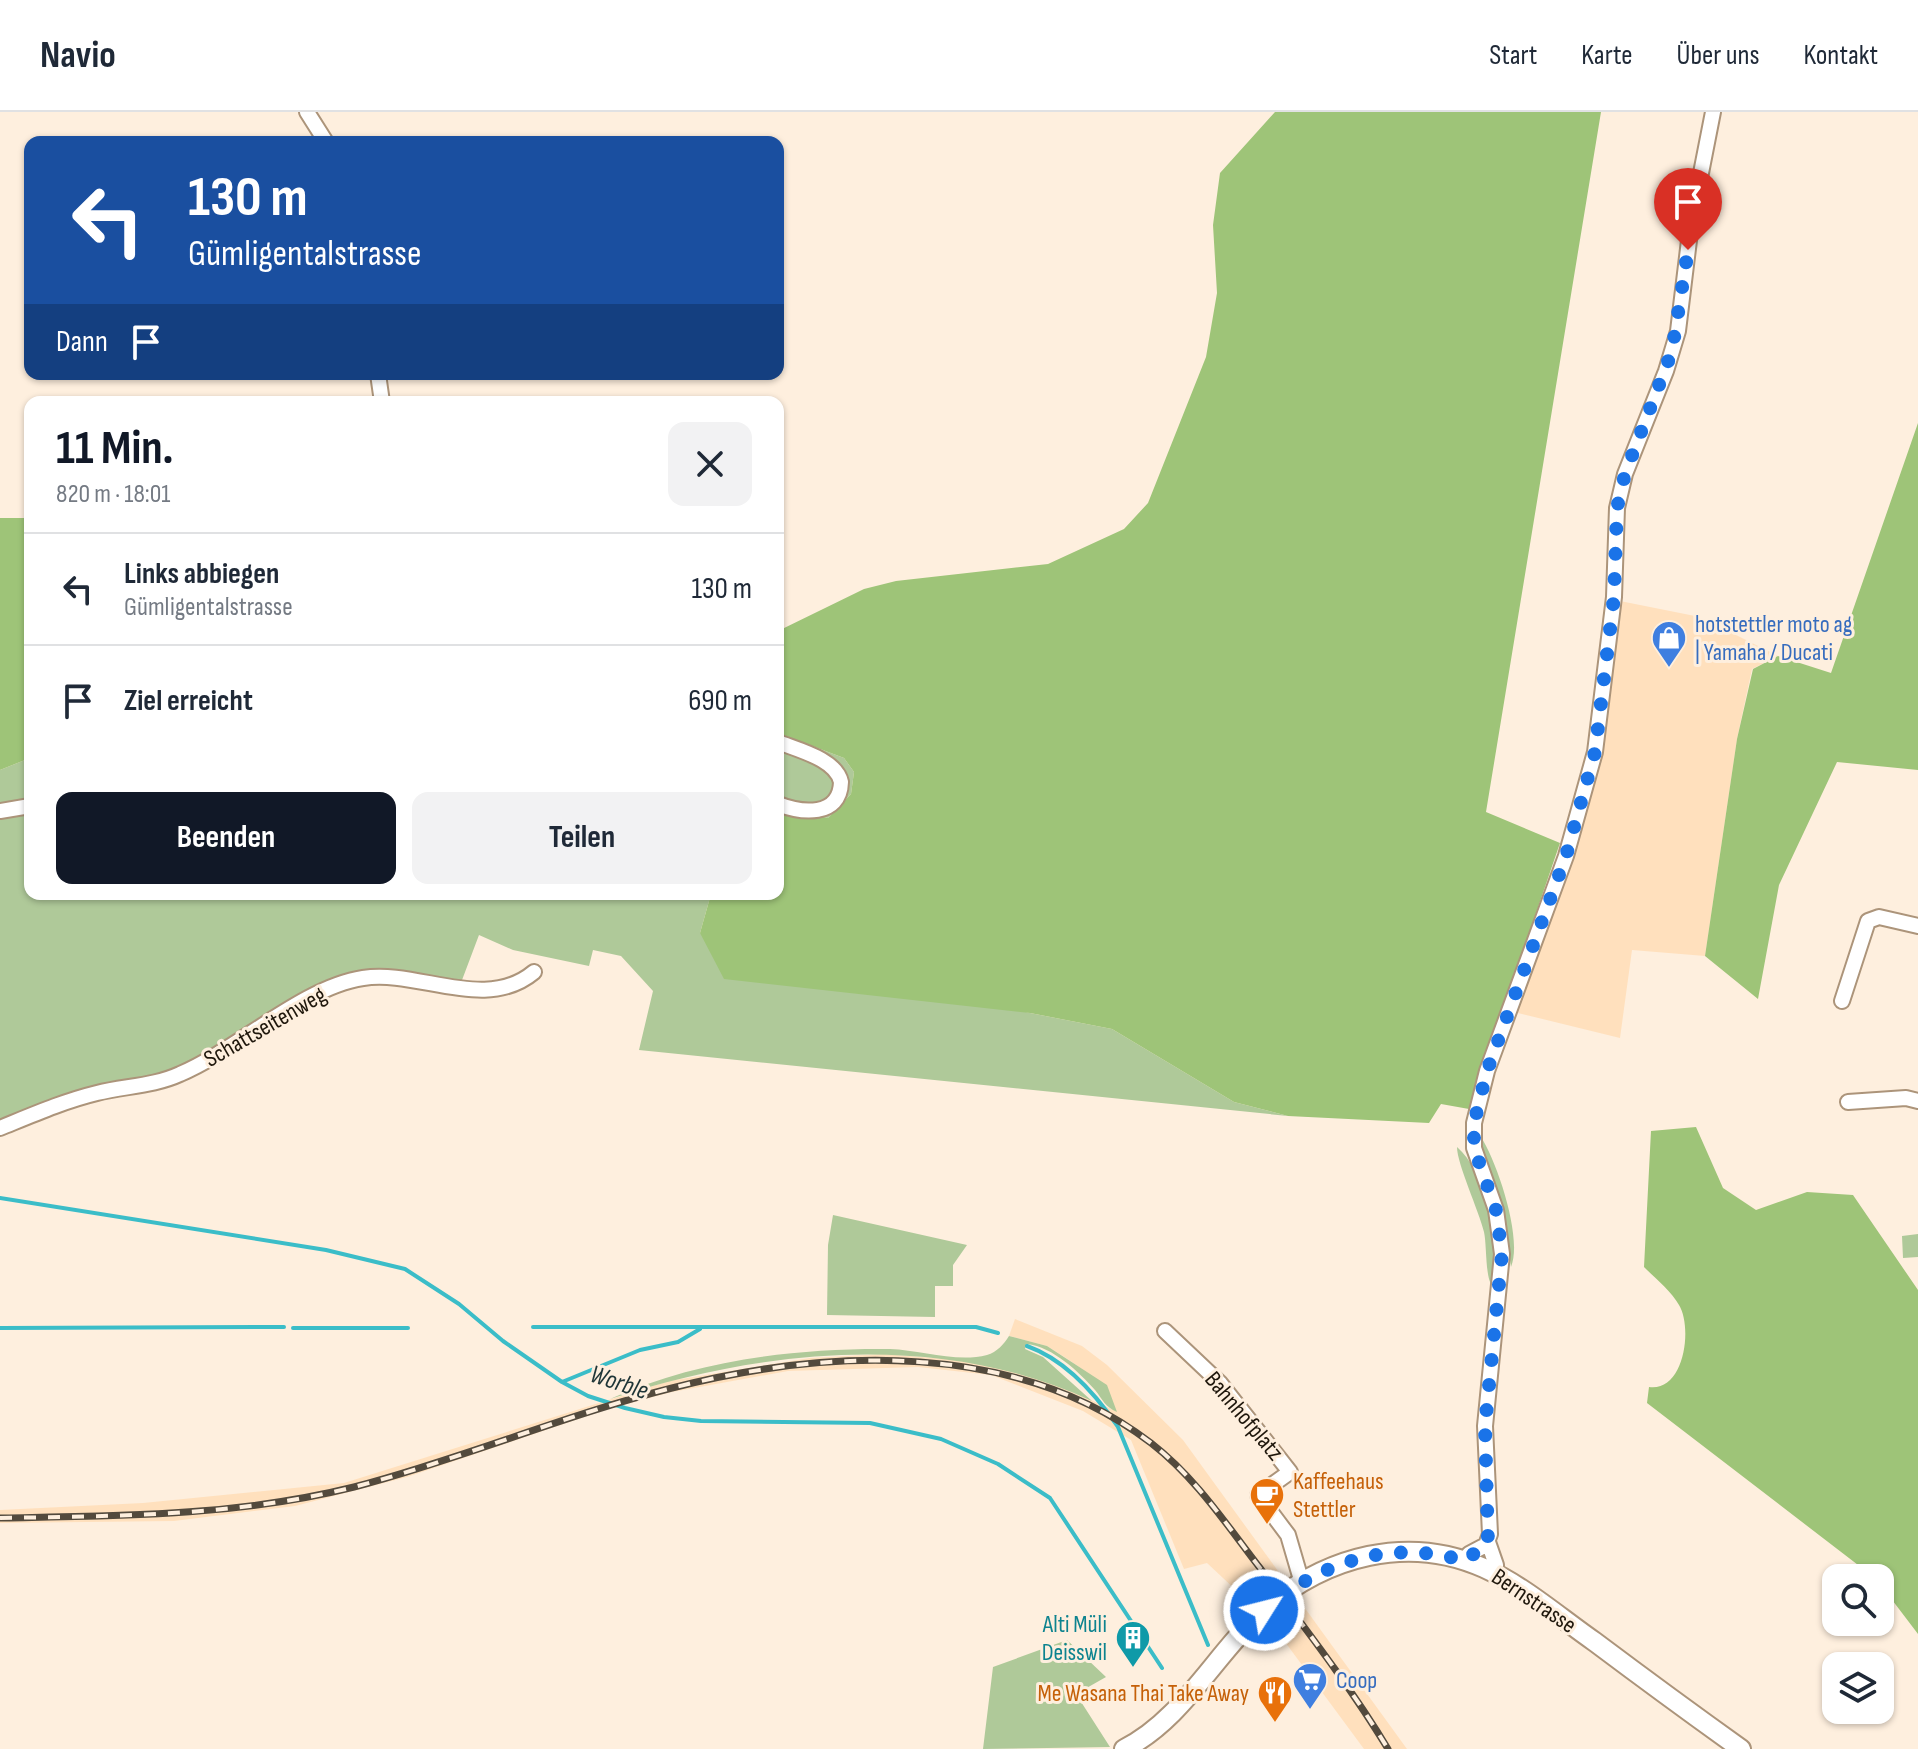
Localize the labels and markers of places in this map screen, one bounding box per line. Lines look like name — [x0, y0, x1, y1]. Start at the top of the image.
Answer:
pin — [1654, 168, 1722, 250]
place label: hotstettler moto ag | Yamaha / Ducati — [1695, 610, 1852, 667]
shop icon: hotstettler moto ag | Yamaha / Ducati — [1650, 619, 1688, 669]
place label: Kaffeehaus Stettler — [1293, 1467, 1384, 1524]
cafe icon: Kaffeehaus Stettler — [1248, 1476, 1286, 1526]
place label: Alti Müli Deisswil — [1042, 1610, 1107, 1667]
building icon: Alti Müli Deisswil — [1114, 1619, 1152, 1669]
supermarket icon: Coop — [1291, 1661, 1329, 1711]
place label: Coop — [1336, 1666, 1377, 1695]
restaurant icon: Me Wasana Thai Take Away — [1256, 1674, 1294, 1724]
place label: Me Wasana Thai Take Away — [1038, 1679, 1249, 1708]

